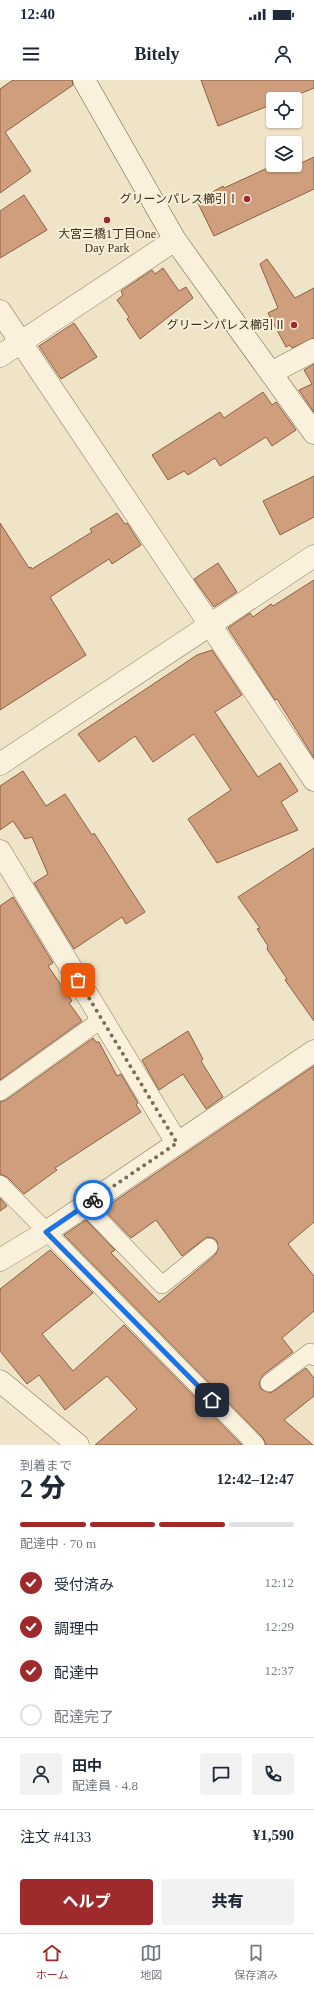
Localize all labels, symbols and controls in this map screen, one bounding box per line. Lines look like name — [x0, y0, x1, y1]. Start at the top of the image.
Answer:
text: 12:40 — [20, 6, 55, 22]
icon: menu — [20, 43, 42, 65]
icon: person — [272, 43, 294, 65]
text: Bitely — [135, 44, 180, 64]
map controls — [266, 92, 302, 172]
button: locate — [266, 92, 302, 128]
button: layers — [266, 136, 302, 172]
place label: グリーンパレス櫛引Ⅰ — [120, 192, 239, 206]
marker: グリーンパレス櫛引Ⅰ — [242, 194, 252, 204]
marker: 大宮三橋1丁目One Day Park — [102, 215, 112, 225]
place label: 大宮三橋1丁目One Day Park — [58, 227, 156, 255]
place label: グリーンパレス櫛引Ⅱ — [167, 318, 286, 332]
marker: グリーンパレス櫛引Ⅱ — [289, 320, 299, 330]
pin — [61, 963, 95, 997]
icon: bag — [67, 969, 89, 991]
courier — [73, 1180, 113, 1220]
icon: bike — [82, 1189, 104, 1211]
pin — [195, 1383, 229, 1417]
icon: home — [201, 1389, 223, 1411]
text: 到着まで — [20, 1458, 72, 1473]
text: 12:42–12:47 — [217, 1471, 294, 1487]
text: 2 分 — [20, 1474, 66, 1503]
text: 配達中 · 70 m — [20, 1536, 96, 1551]
icon: check — [20, 1572, 42, 1594]
text: 12:12 — [264, 1575, 294, 1590]
text: 受付済み — [54, 1577, 114, 1593]
icon: check — [20, 1616, 42, 1638]
text: 12:29 — [264, 1619, 294, 1634]
text: 調理中 — [54, 1621, 99, 1637]
icon: check — [20, 1660, 42, 1682]
text: 12:37 — [264, 1663, 294, 1678]
text: 配達中 — [54, 1665, 99, 1681]
text: 配達完了 — [54, 1709, 114, 1725]
button: person — [20, 1753, 62, 1795]
button: chat — [200, 1753, 242, 1795]
button: phone — [252, 1753, 294, 1795]
text: 田中 — [72, 1758, 102, 1774]
text: 配達員 · 4.8 — [72, 1778, 138, 1793]
text: ¥1,590 — [253, 1827, 294, 1843]
text: 注文 #4133 — [20, 1829, 91, 1845]
button: ヘルプ — [20, 1879, 153, 1925]
button: 共有 — [161, 1879, 294, 1925]
tab: ホーム — [36, 1942, 69, 1982]
tab: 地図 — [140, 1942, 162, 1982]
tab: 保存済み — [234, 1942, 278, 1982]

